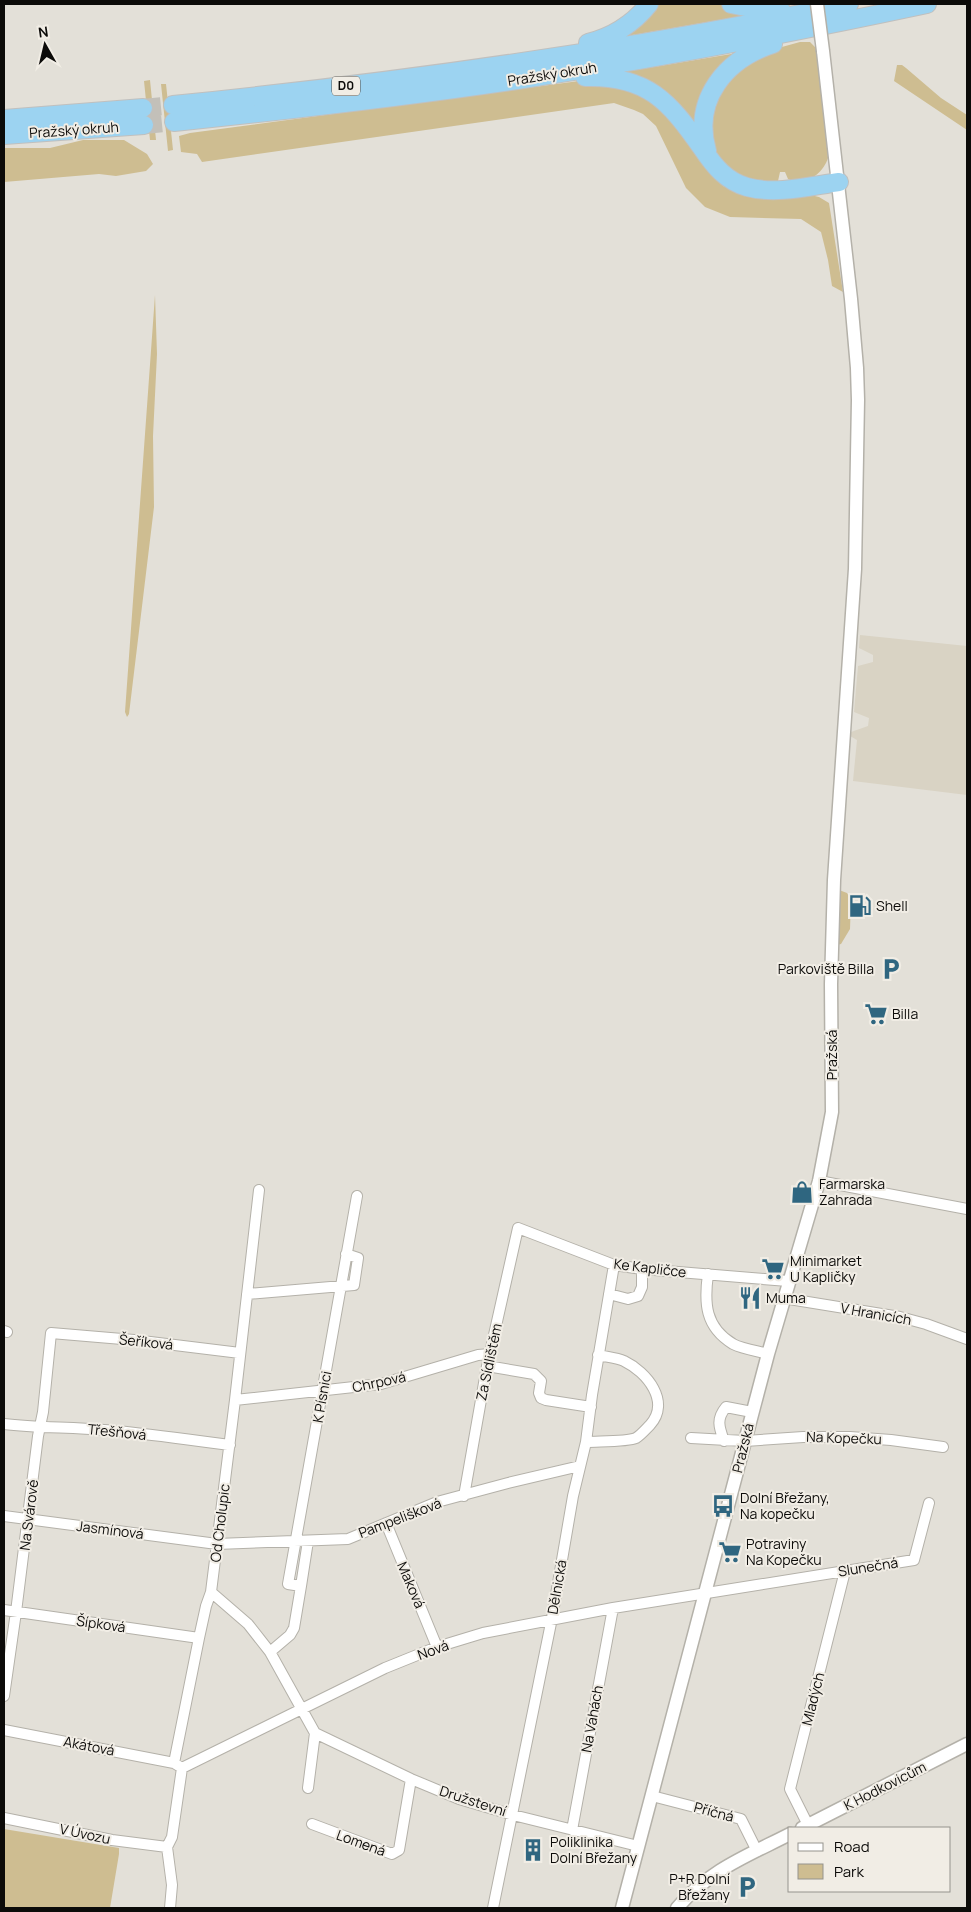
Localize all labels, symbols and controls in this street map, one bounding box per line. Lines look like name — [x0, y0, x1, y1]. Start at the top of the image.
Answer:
north arrow — [20, 20, 70, 70]
text: N — [37, 22, 49, 42]
street label: Pražský okruh — [506, 57, 598, 90]
road number: D0 — [332, 76, 360, 95]
street label: Pražský okruh — [29, 117, 119, 142]
fuel station icon: Shell — [847, 893, 873, 919]
place label: Shell — [876, 896, 908, 915]
parking icon: Parkoviště Billa — [878, 956, 904, 982]
place label: Parkoviště Billa — [778, 959, 874, 978]
supermarket icon: Billa — [863, 1001, 889, 1027]
place label: Billa — [892, 1004, 918, 1023]
street label: Pražská — [822, 1030, 841, 1080]
place label: Farmarska Zahrada — [819, 1174, 885, 1209]
shop icon: Farmarska Zahrada — [789, 1179, 815, 1205]
place label: Minimarket U Kapličky — [790, 1251, 862, 1286]
street label: Ke Kapličce — [613, 1254, 687, 1281]
supermarket icon: Minimarket U Kapličky — [760, 1256, 786, 1282]
restaurant icon: Muma — [737, 1285, 763, 1311]
place label: Muma — [766, 1288, 806, 1307]
street label: V Hranicích — [839, 1298, 913, 1329]
street label: Za Sídlištěm — [471, 1321, 506, 1402]
street label: Šeříková — [118, 1329, 174, 1354]
street label: Chrpová — [350, 1367, 407, 1396]
street label: K Písnici — [308, 1370, 335, 1424]
street label: Třešňová — [87, 1419, 147, 1444]
street label: Pražská — [727, 1421, 758, 1475]
street label: Na Kopečku — [806, 1427, 882, 1448]
street label: Na Svárově — [15, 1478, 42, 1552]
street label: Od Cholupic — [205, 1482, 234, 1563]
place label: Dolní Břežany, Na kopečku — [740, 1488, 830, 1523]
street label: Pampelišková — [356, 1493, 444, 1542]
bus stop icon: Dolní Břežany, Na kopečku — [710, 1493, 736, 1519]
street label: Jasmínová — [75, 1516, 145, 1543]
place label: Potraviny Na Kopečku — [746, 1534, 822, 1569]
supermarket icon: Potraviny Na Kopečku — [717, 1539, 743, 1565]
street label: Slunečná — [837, 1552, 899, 1581]
street label: Dělnická — [542, 1558, 571, 1616]
street label: Maková — [393, 1559, 430, 1611]
street label: Šípková — [75, 1611, 127, 1636]
street label: Nová — [415, 1635, 451, 1664]
street label: Mladých — [797, 1670, 828, 1728]
street label: Na Vahách — [576, 1684, 607, 1754]
street label: Akátová — [62, 1731, 116, 1760]
street label: K Hodkovicům — [840, 1757, 929, 1814]
street label: Družstevní — [437, 1781, 509, 1820]
street label: Příčná — [692, 1797, 736, 1826]
street label: V Úvozu — [58, 1819, 112, 1848]
street label: Lomená — [334, 1825, 389, 1860]
legend — [788, 1827, 951, 1892]
place label: Poliklinika Dolní Břežany — [550, 1832, 638, 1867]
text: Road — [834, 1836, 870, 1857]
building icon: Poliklinika Dolní Břežany — [520, 1837, 546, 1863]
text: Park — [834, 1861, 864, 1882]
place label: P+R Dolní Břežany — [669, 1869, 731, 1904]
parking icon: P+R Dolní Břežany — [734, 1874, 760, 1900]

